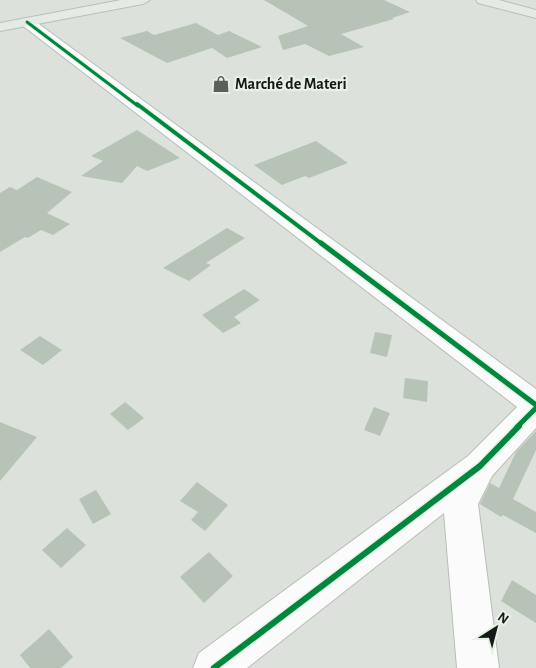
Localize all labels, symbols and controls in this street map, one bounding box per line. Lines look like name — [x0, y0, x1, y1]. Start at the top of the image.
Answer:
shop icon: Marché de Materi — [211, 74, 231, 94]
place label: Marché de Materi — [235, 76, 347, 92]
north arrow — [471, 603, 521, 653]
text: N — [495, 610, 511, 627]

